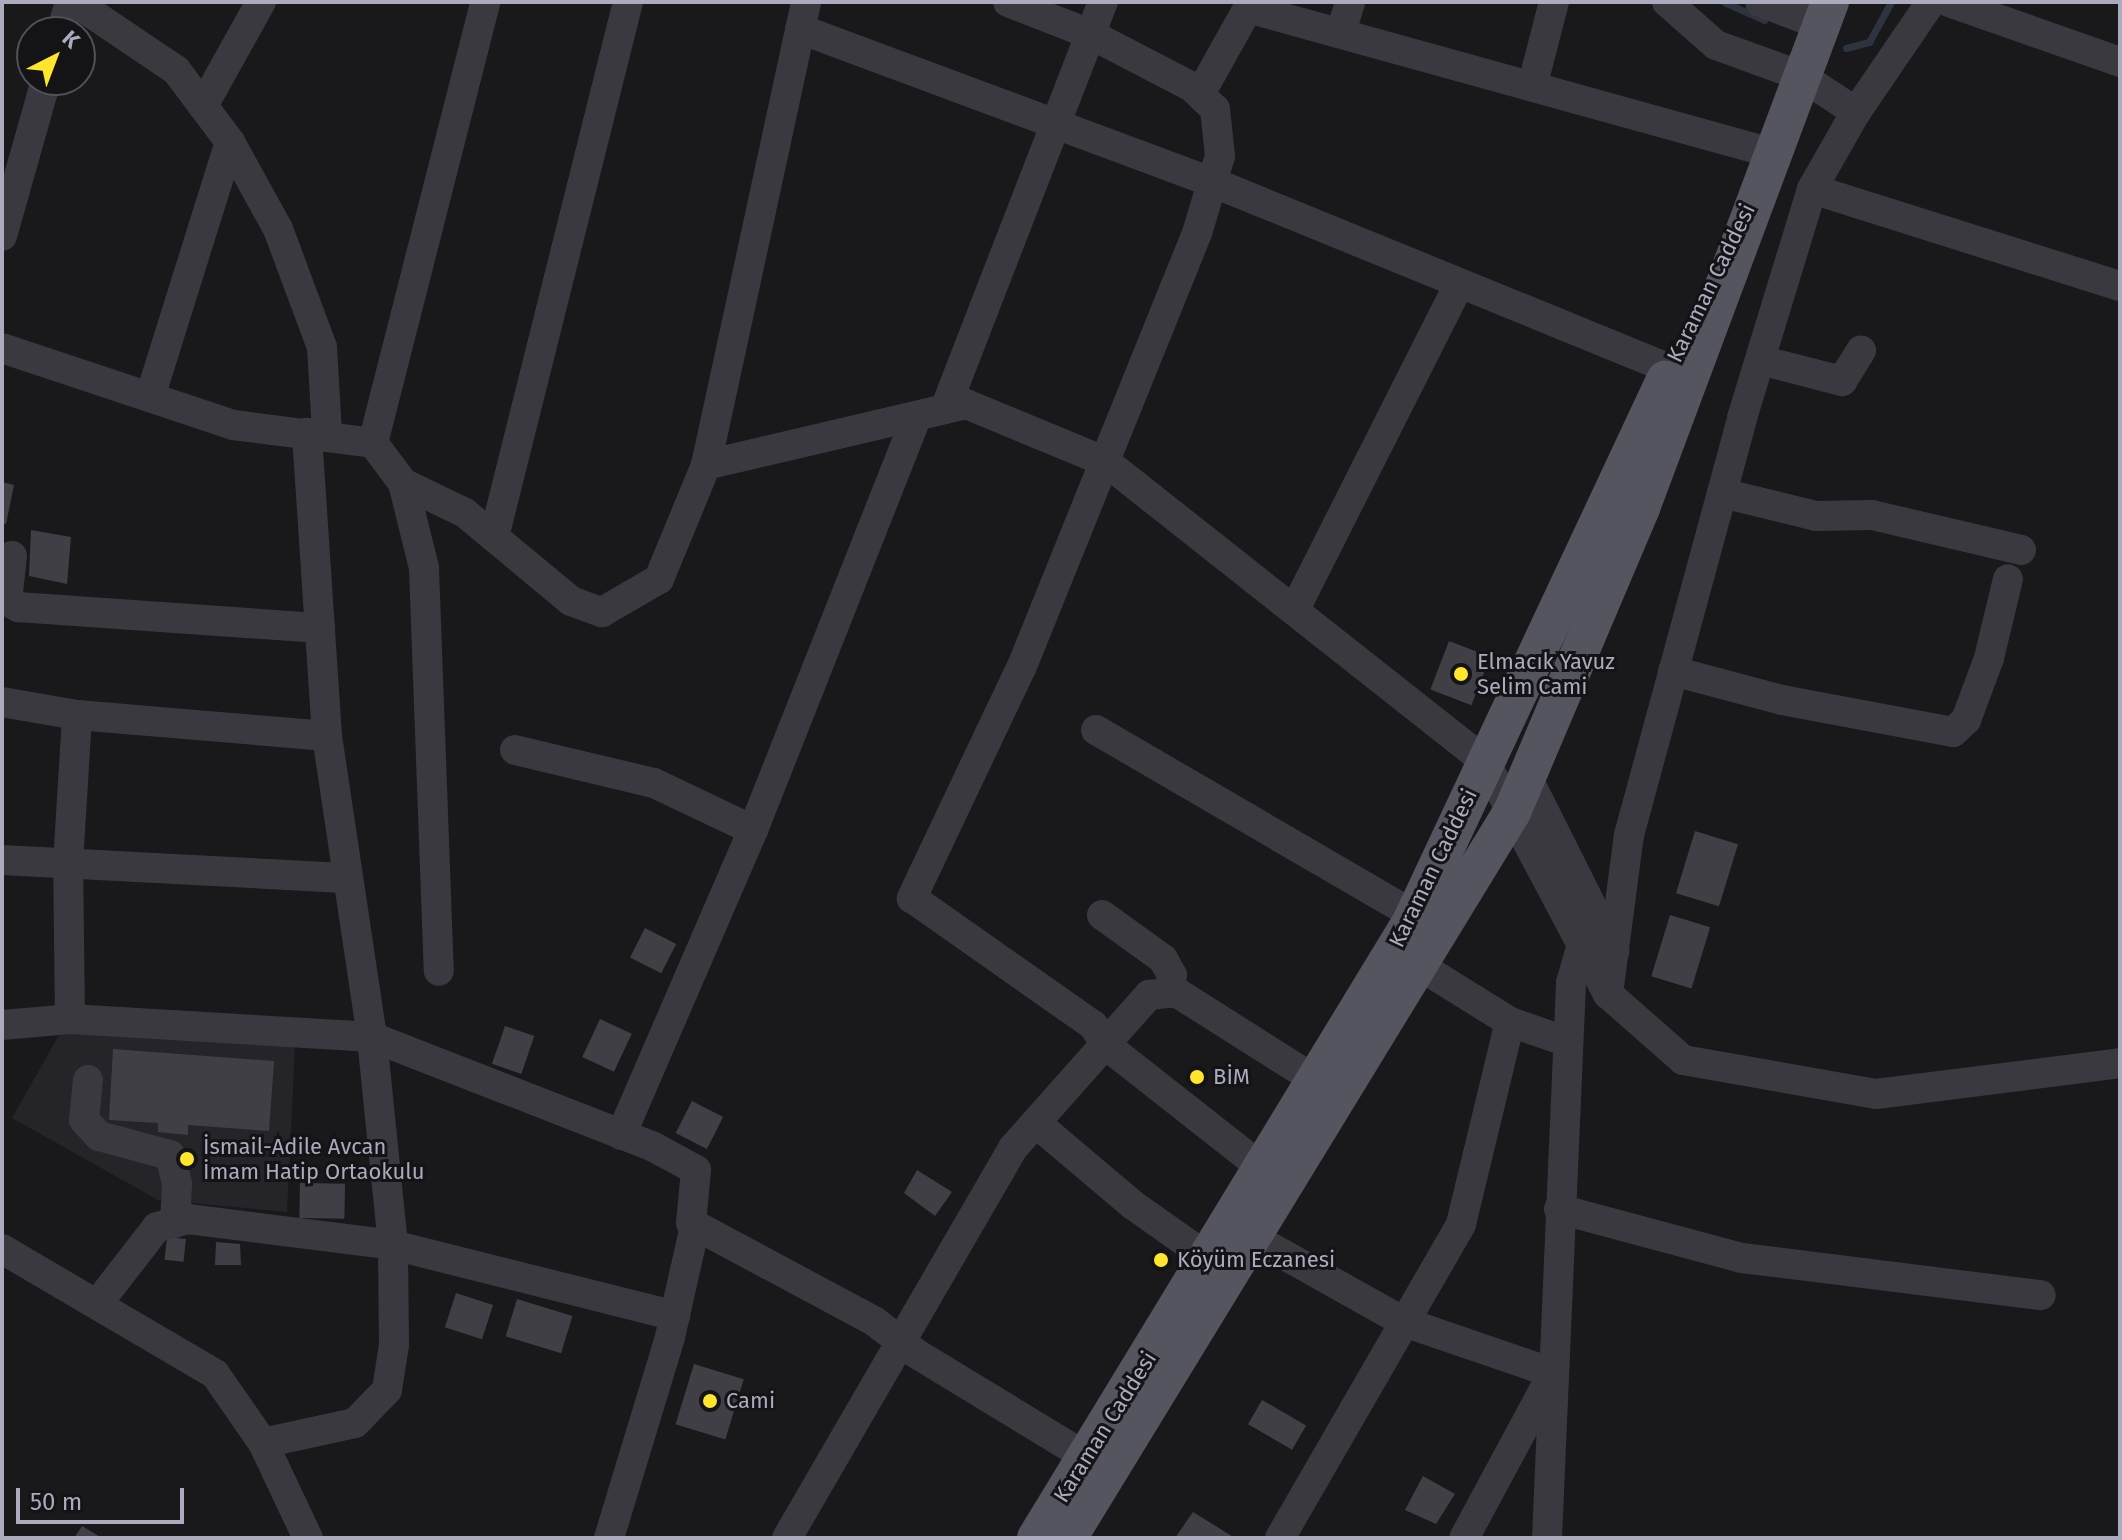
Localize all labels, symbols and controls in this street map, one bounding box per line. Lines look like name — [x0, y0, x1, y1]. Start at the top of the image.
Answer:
north arrow — [16, 16, 96, 96]
text: K — [57, 25, 85, 54]
street label: Karaman Caddesi — [1661, 200, 1761, 366]
place label: Elmacık Yavuz Selim Cami — [1477, 648, 1615, 700]
marker: Elmacık Yavuz Selim Cami — [1452, 665, 1470, 683]
street label: Karaman Caddesi — [1383, 785, 1483, 951]
place label: BİM — [1213, 1064, 1250, 1090]
marker: BİM — [1188, 1068, 1206, 1086]
place label: İsmail-Adile Avcan İmam Hatip Ortaokulu — [203, 1133, 424, 1184]
marker: İsmail-Adile Avcan İmam Hatip Ortaokulu — [178, 1150, 196, 1168]
place label: Köyüm Eczanesi — [1177, 1247, 1335, 1273]
marker: Köyüm Eczanesi — [1152, 1251, 1170, 1269]
street label: Karaman Caddesi — [1048, 1347, 1162, 1507]
place label: Cami — [726, 1388, 775, 1414]
marker: Cami — [701, 1392, 719, 1410]
scale bar — [20, 1472, 188, 1522]
text: 50 m — [30, 1488, 82, 1516]

